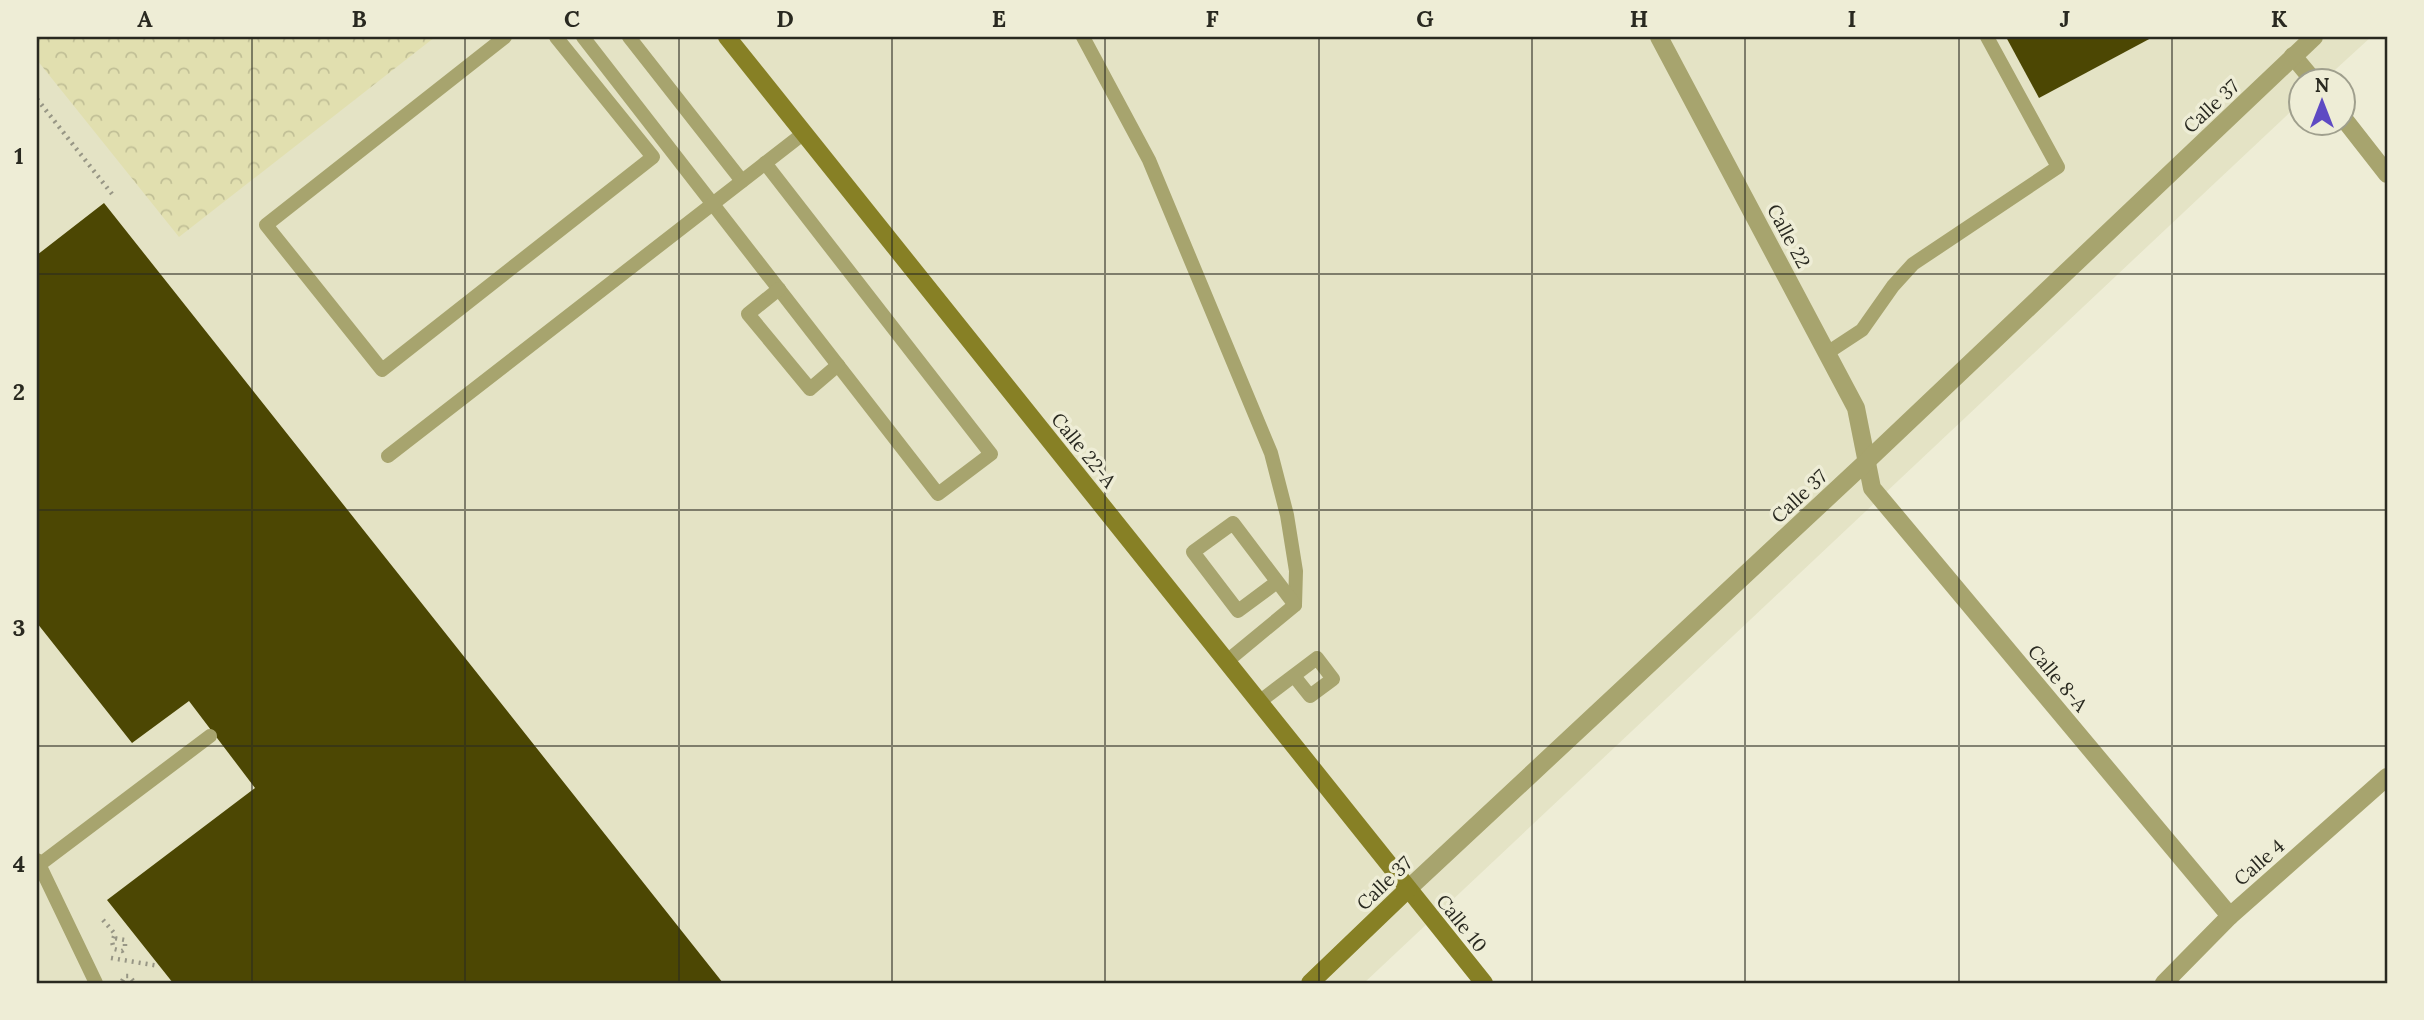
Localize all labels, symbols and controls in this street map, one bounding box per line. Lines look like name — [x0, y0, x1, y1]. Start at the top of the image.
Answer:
text: A — [137, 4, 153, 33]
text: B — [351, 4, 367, 33]
text: C — [564, 4, 580, 33]
text: D — [776, 4, 794, 33]
text: E — [992, 4, 1006, 33]
text: F — [1205, 4, 1219, 33]
text: G — [1416, 4, 1434, 33]
text: H — [1630, 4, 1648, 33]
text: I — [1848, 4, 1856, 33]
text: J — [2060, 4, 2070, 33]
text: K — [2271, 4, 2288, 33]
north arrow — [2288, 66, 2358, 136]
text: N — [2315, 73, 2330, 97]
street label: Calle 37 — [2178, 74, 2244, 138]
text: 1 — [14, 141, 24, 170]
street label: Calle 22 — [1762, 200, 1816, 272]
text: 2 — [13, 377, 25, 406]
street label: Calle 22-A — [1046, 408, 1122, 493]
street label: Calle 37 — [1766, 464, 1832, 528]
text: 3 — [13, 613, 25, 642]
street label: Calle 8-A — [2023, 640, 2094, 717]
street label: Calle 4 — [2229, 834, 2289, 890]
text: 4 — [13, 849, 25, 878]
street label: Calle 37 — [1351, 851, 1417, 915]
street label: Calle 10 — [1431, 889, 1493, 957]

